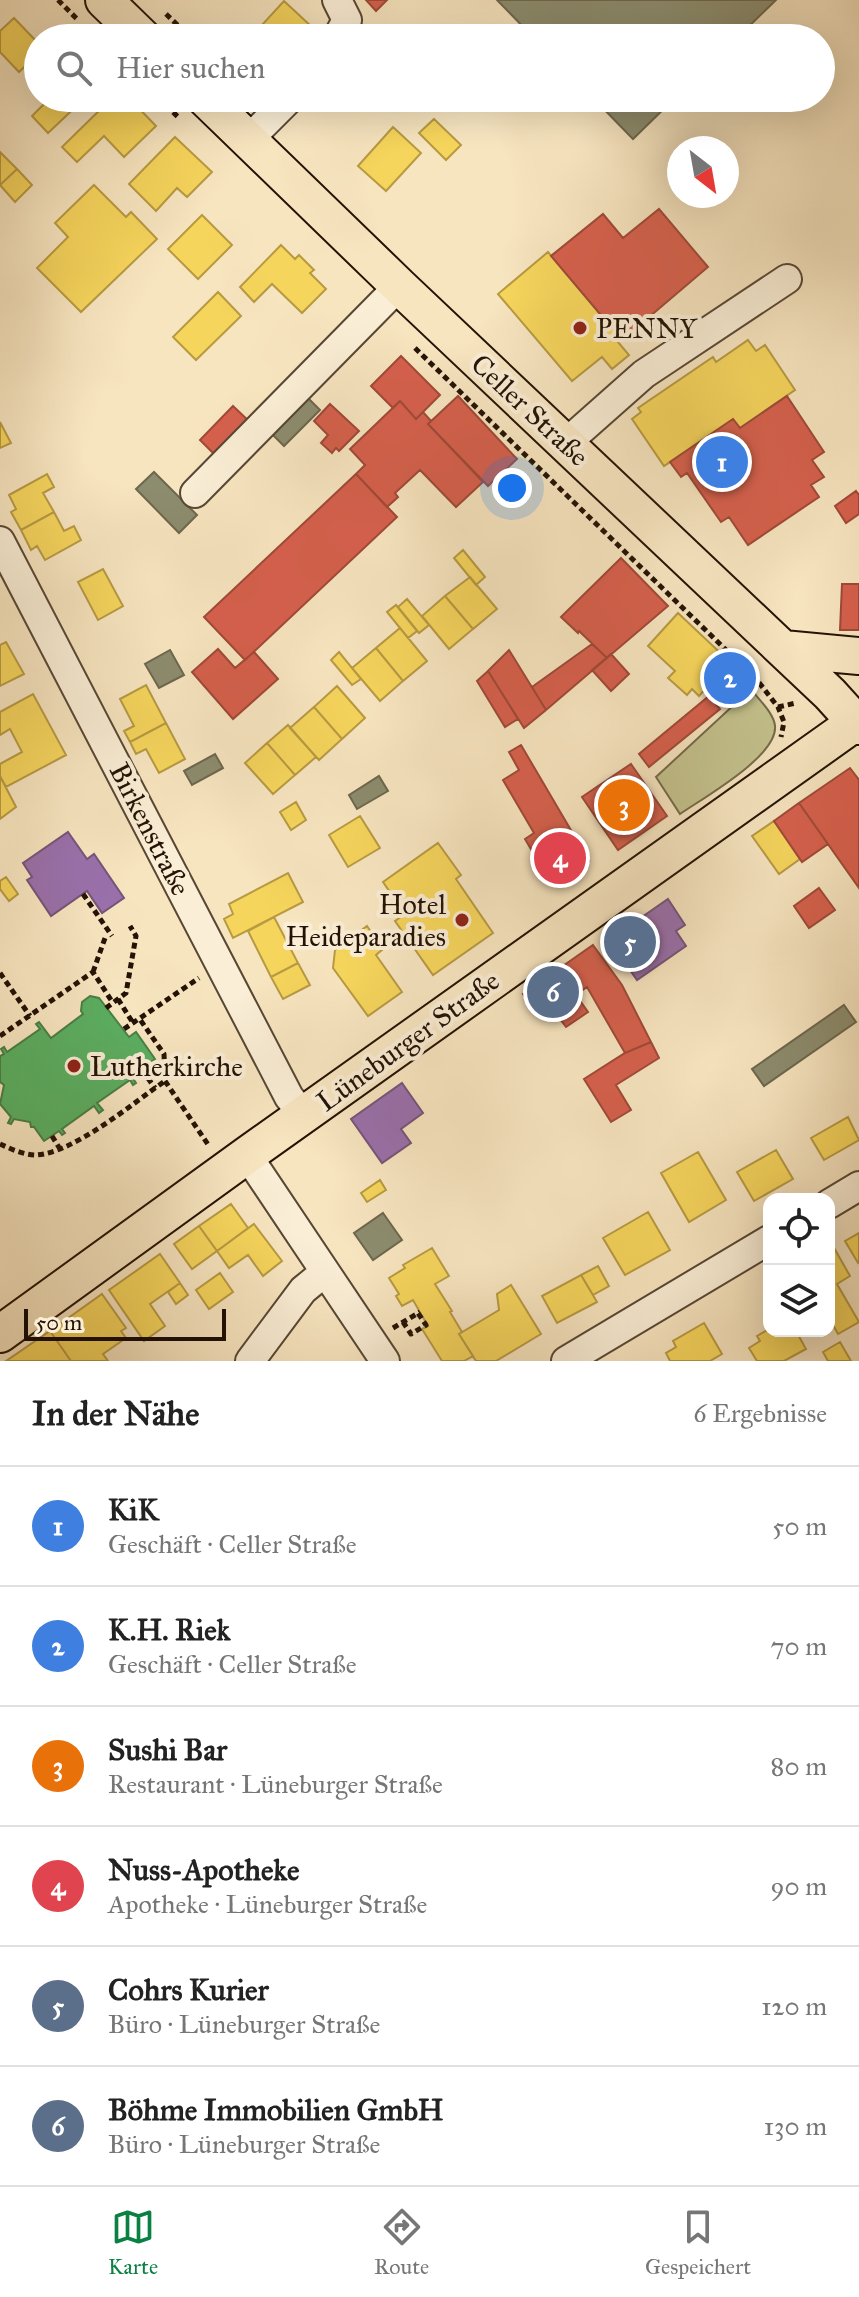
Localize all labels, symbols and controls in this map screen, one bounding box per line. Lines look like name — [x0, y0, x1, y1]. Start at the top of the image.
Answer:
search box — [24, 24, 835, 112]
icon: search — [52, 46, 96, 90]
text: Hier suchen — [116, 50, 265, 86]
north arrow — [667, 136, 739, 208]
place label: PENNY — [596, 311, 699, 346]
marker: PENNY — [571, 319, 589, 337]
street label: Celler Straße — [464, 347, 596, 473]
pin: 1 — [696, 432, 748, 492]
your location — [492, 468, 532, 508]
pin: 2 — [704, 648, 756, 708]
street label: Birkenstraße — [102, 757, 198, 901]
pin: 3 — [598, 775, 650, 835]
pin: 4 — [534, 828, 586, 888]
place label: Hotel Heideparadies — [285, 887, 446, 954]
marker: Hotel Heideparadies — [453, 911, 471, 929]
pin: 5 — [604, 912, 656, 972]
pin: 6 — [527, 962, 579, 1022]
street label: Lüneburger Straße — [310, 963, 506, 1119]
place label: Lutherkirche — [90, 1049, 243, 1084]
marker: Lutherkirche — [65, 1057, 83, 1075]
map controls — [763, 1193, 835, 1337]
button: locate — [763, 1193, 835, 1265]
button: layers — [763, 1265, 835, 1337]
scale bar — [24, 1305, 226, 1341]
text: 50 m — [36, 1309, 82, 1336]
text: In der Nähe — [32, 1393, 199, 1434]
text: 6 Ergebnisse — [693, 1397, 827, 1429]
text: KiK — [108, 1492, 159, 1528]
text: 1 — [53, 1510, 63, 1542]
text: 50 m — [772, 1510, 827, 1542]
text: Geschäft · Celler Straße — [108, 1528, 356, 1560]
text: K.H. Riek — [108, 1612, 230, 1648]
text: 2 — [52, 1630, 64, 1662]
text: 70 m — [771, 1630, 827, 1662]
text: Geschäft · Celler Straße — [108, 1648, 356, 1680]
text: Sushi Bar — [108, 1732, 227, 1768]
text: 3 — [53, 1750, 63, 1782]
text: 80 m — [771, 1750, 827, 1782]
text: Restaurant · Lüneburger Straße — [108, 1768, 443, 1800]
text: Nuss-Apotheke — [108, 1852, 299, 1888]
text: 4 — [51, 1870, 65, 1902]
text: 90 m — [770, 1870, 827, 1902]
text: Apotheke · Lüneburger Straße — [108, 1888, 427, 1920]
text: Cohrs Kurier — [108, 1972, 269, 2008]
text: 5 — [52, 1990, 64, 2022]
text: 120 m — [761, 1990, 827, 2022]
text: Büro · Lüneburger Straße — [108, 2008, 380, 2040]
text: Böhme Immobilien GmbH — [108, 2092, 443, 2128]
text: 6 — [51, 2110, 65, 2142]
text: 130 m — [764, 2110, 827, 2142]
text: Büro · Lüneburger Straße — [108, 2128, 380, 2160]
tab: Karte — [108, 2205, 158, 2280]
tab: Route — [374, 2205, 429, 2280]
tab: Gespeichert — [645, 2205, 751, 2280]

